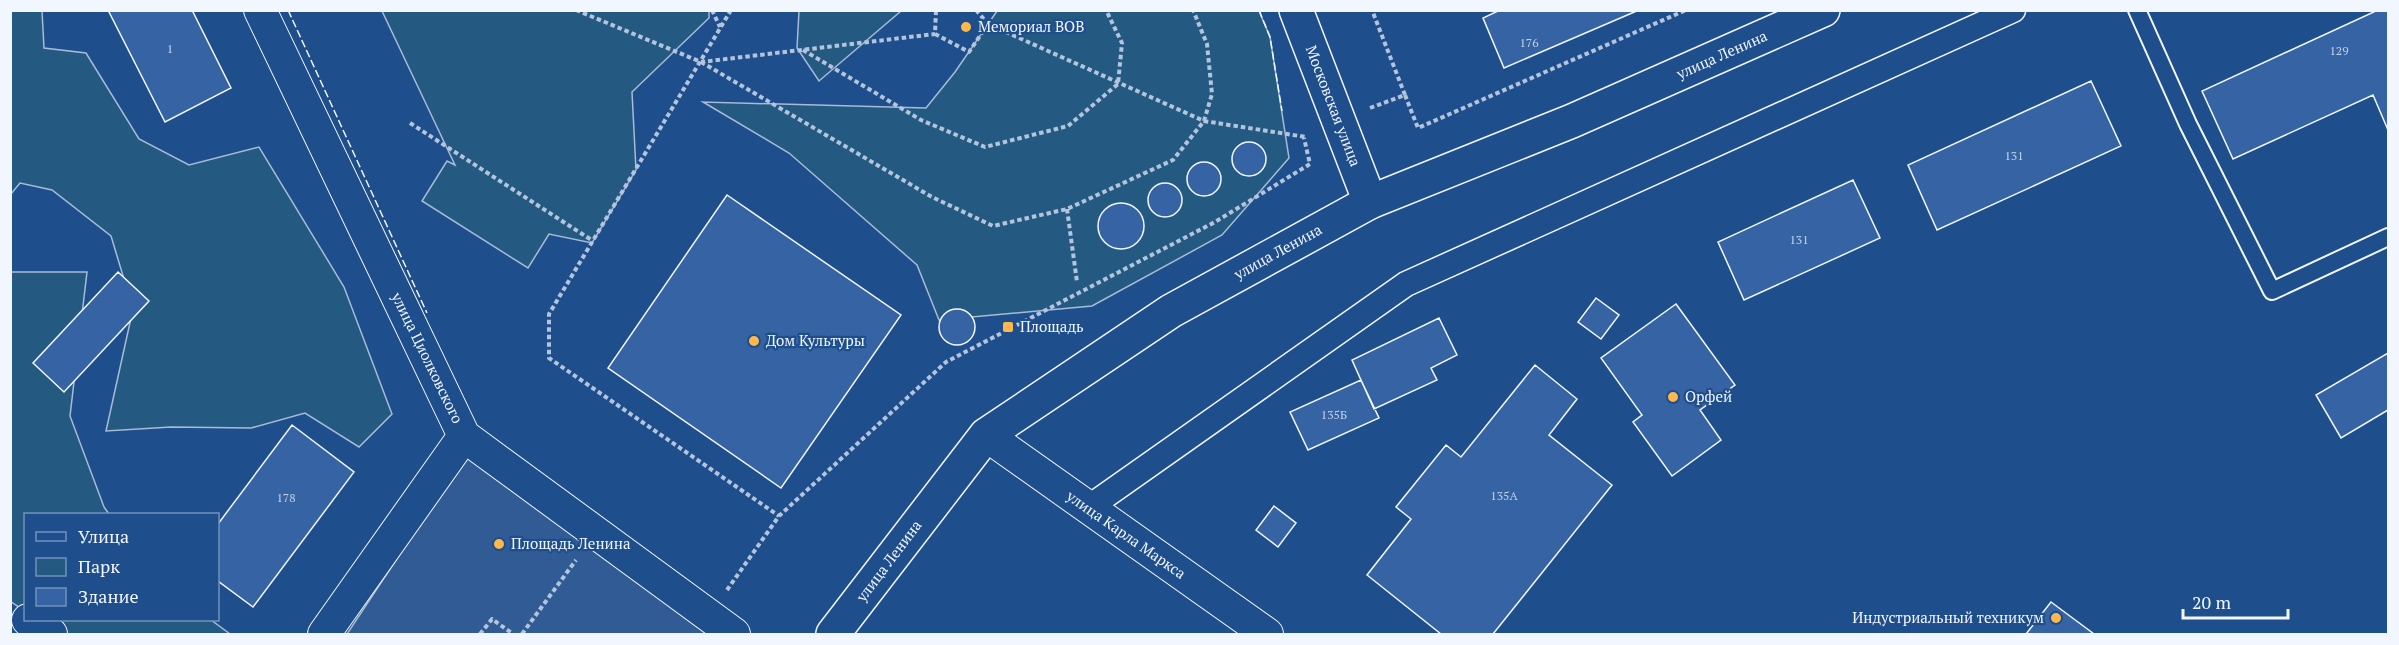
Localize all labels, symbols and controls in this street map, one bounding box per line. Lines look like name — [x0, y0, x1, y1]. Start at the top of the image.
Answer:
place label: Мемориал ВОВ — [978, 16, 1084, 36]
marker: Мемориал ВОВ — [959, 20, 973, 34]
street label: улица Ленина — [1672, 25, 1771, 83]
house number: 176 — [1519, 35, 1539, 50]
house number: 1 — [167, 41, 173, 56]
street label: Московская улица — [1302, 42, 1366, 169]
house number: 129 — [2329, 43, 2349, 58]
house number: 131 — [2004, 148, 2024, 163]
street label: улица Ленина — [1229, 219, 1325, 284]
house number: 131 — [1789, 232, 1809, 247]
street label: улица Циолковского — [387, 288, 468, 426]
place label: Площадь — [1020, 316, 1084, 336]
marker: Площадь — [1001, 320, 1015, 334]
place label: Дом Культуры — [766, 330, 865, 350]
marker: Дом Культуры — [747, 334, 761, 348]
place label: Орфей — [1685, 386, 1732, 406]
marker: Орфей — [1666, 390, 1680, 404]
house number: 135Б — [1321, 407, 1347, 422]
street label: улица Карла Маркса — [1062, 485, 1191, 583]
house number: 135А — [1490, 488, 1518, 503]
house number: 178 — [276, 490, 296, 505]
legend — [24, 513, 219, 621]
street label: улица Ленина — [850, 515, 926, 606]
text: Улица — [78, 524, 129, 548]
place label: Площадь Ленина — [511, 533, 631, 553]
marker: Площадь Ленина — [492, 537, 506, 551]
text: Парк — [78, 554, 120, 578]
scale bar — [2183, 582, 2288, 620]
text: Здание — [78, 584, 138, 608]
text: 20 m — [2192, 590, 2232, 614]
place label: Индустриальный техникум — [1852, 607, 2044, 627]
marker: Индустриальный техникум — [2049, 611, 2063, 625]

